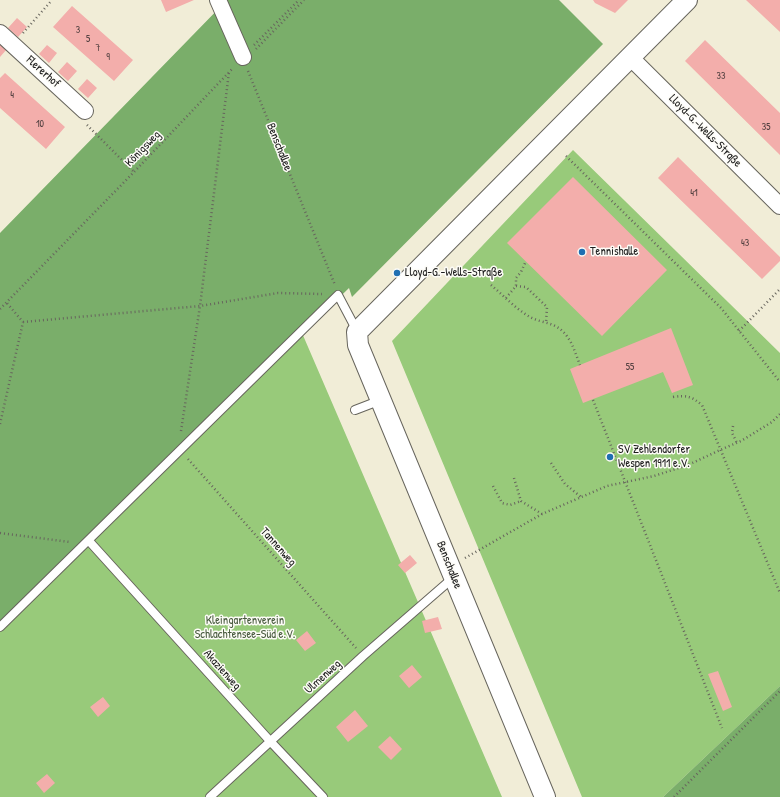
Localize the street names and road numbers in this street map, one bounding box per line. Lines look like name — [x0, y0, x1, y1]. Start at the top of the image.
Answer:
street label: Flererhof — [23, 53, 63, 91]
street label: Lloyd-G.-Wells-Straße — [666, 92, 744, 170]
street label: Benschallee — [263, 121, 295, 173]
street label: Königsweg — [122, 128, 164, 170]
street label: Tannenweg — [257, 525, 299, 569]
street label: Benschallee — [433, 539, 465, 591]
street label: Akazienweg — [200, 647, 244, 693]
street label: Ulmenweg — [302, 657, 344, 697]

